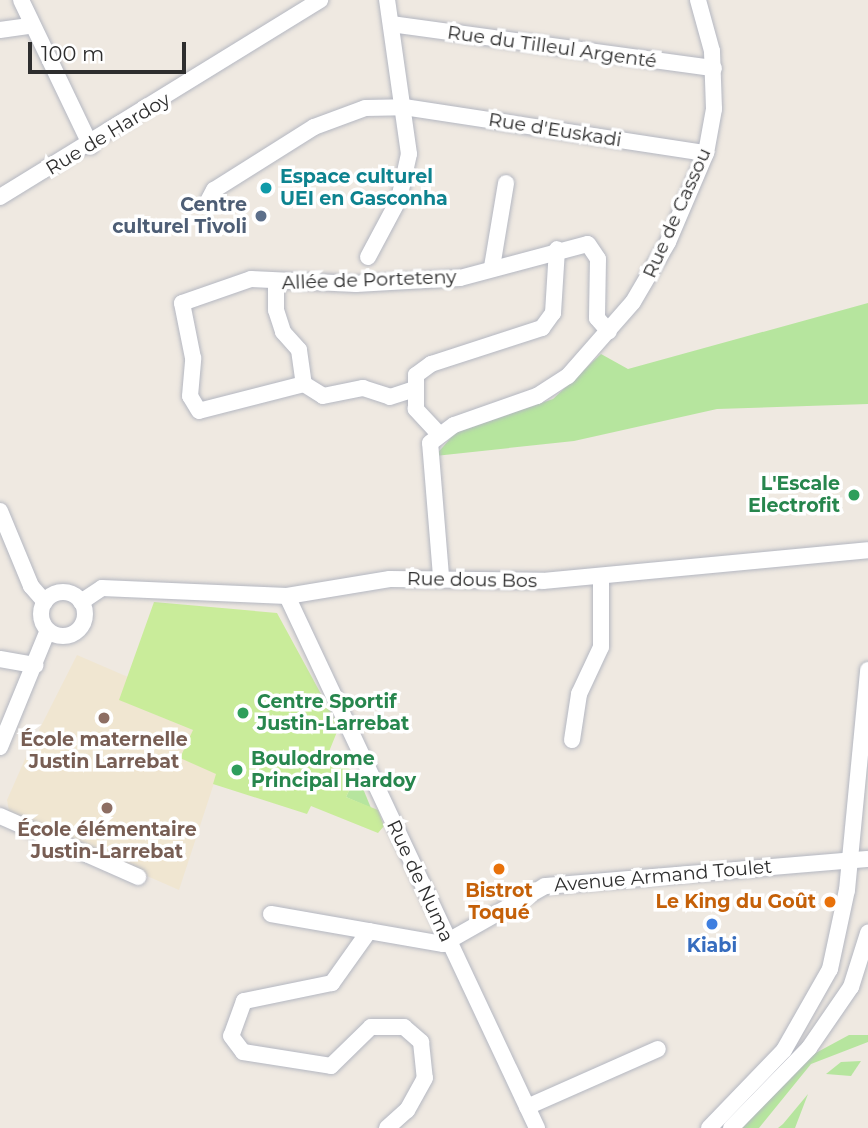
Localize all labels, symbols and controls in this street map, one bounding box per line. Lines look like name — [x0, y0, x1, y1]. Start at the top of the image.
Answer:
street label: Rue du Tilleul Argenté — [446, 21, 658, 73]
scale bar — [32, 28, 189, 72]
text: 100 m — [41, 41, 104, 66]
street label: Rue de Hardoy — [42, 88, 174, 180]
street label: Rue d'Euskadi — [487, 108, 623, 152]
street label: Rue de Cassou — [638, 144, 716, 282]
place label: Espace culturel UEI en Gasconha — [280, 166, 448, 210]
marker: Espace culturel UEI en Gasconha — [258, 180, 274, 196]
place label: Centre culturel Tivoli — [112, 194, 247, 238]
marker: Centre culturel Tivoli — [253, 208, 269, 224]
street label: Allée de Porteteny — [281, 266, 457, 294]
place label: L'Escale Electrofit — [748, 473, 840, 517]
marker: L'Escale Electrofit — [846, 487, 862, 503]
street label: Rue dous Bos — [407, 567, 537, 593]
place label: Centre Sportif Justin-Larrebat — [257, 691, 409, 735]
marker: Centre Sportif Justin-Larrebat — [235, 705, 251, 721]
marker: École maternelle Justin Larrebat — [96, 710, 112, 726]
place label: École maternelle Justin Larrebat — [20, 729, 188, 773]
place label: Boulodrome Principal Hardoy — [251, 748, 416, 792]
marker: Boulodrome Principal Hardoy — [229, 762, 245, 778]
marker: École élémentaire Justin-Larrebat — [99, 800, 115, 816]
street label: Rue de Numa — [382, 816, 458, 946]
place label: École élémentaire Justin-Larrebat — [17, 819, 197, 863]
street label: Avenue Armand Toulet — [553, 855, 773, 897]
marker: Bistrot Toqué — [491, 861, 507, 877]
place label: Bistrot Toqué — [465, 880, 533, 924]
place label: Le King du Goût — [656, 891, 816, 913]
marker: Le King du Goût — [822, 894, 838, 910]
marker: Kiabi — [704, 916, 720, 932]
place label: Kiabi — [687, 935, 737, 957]

